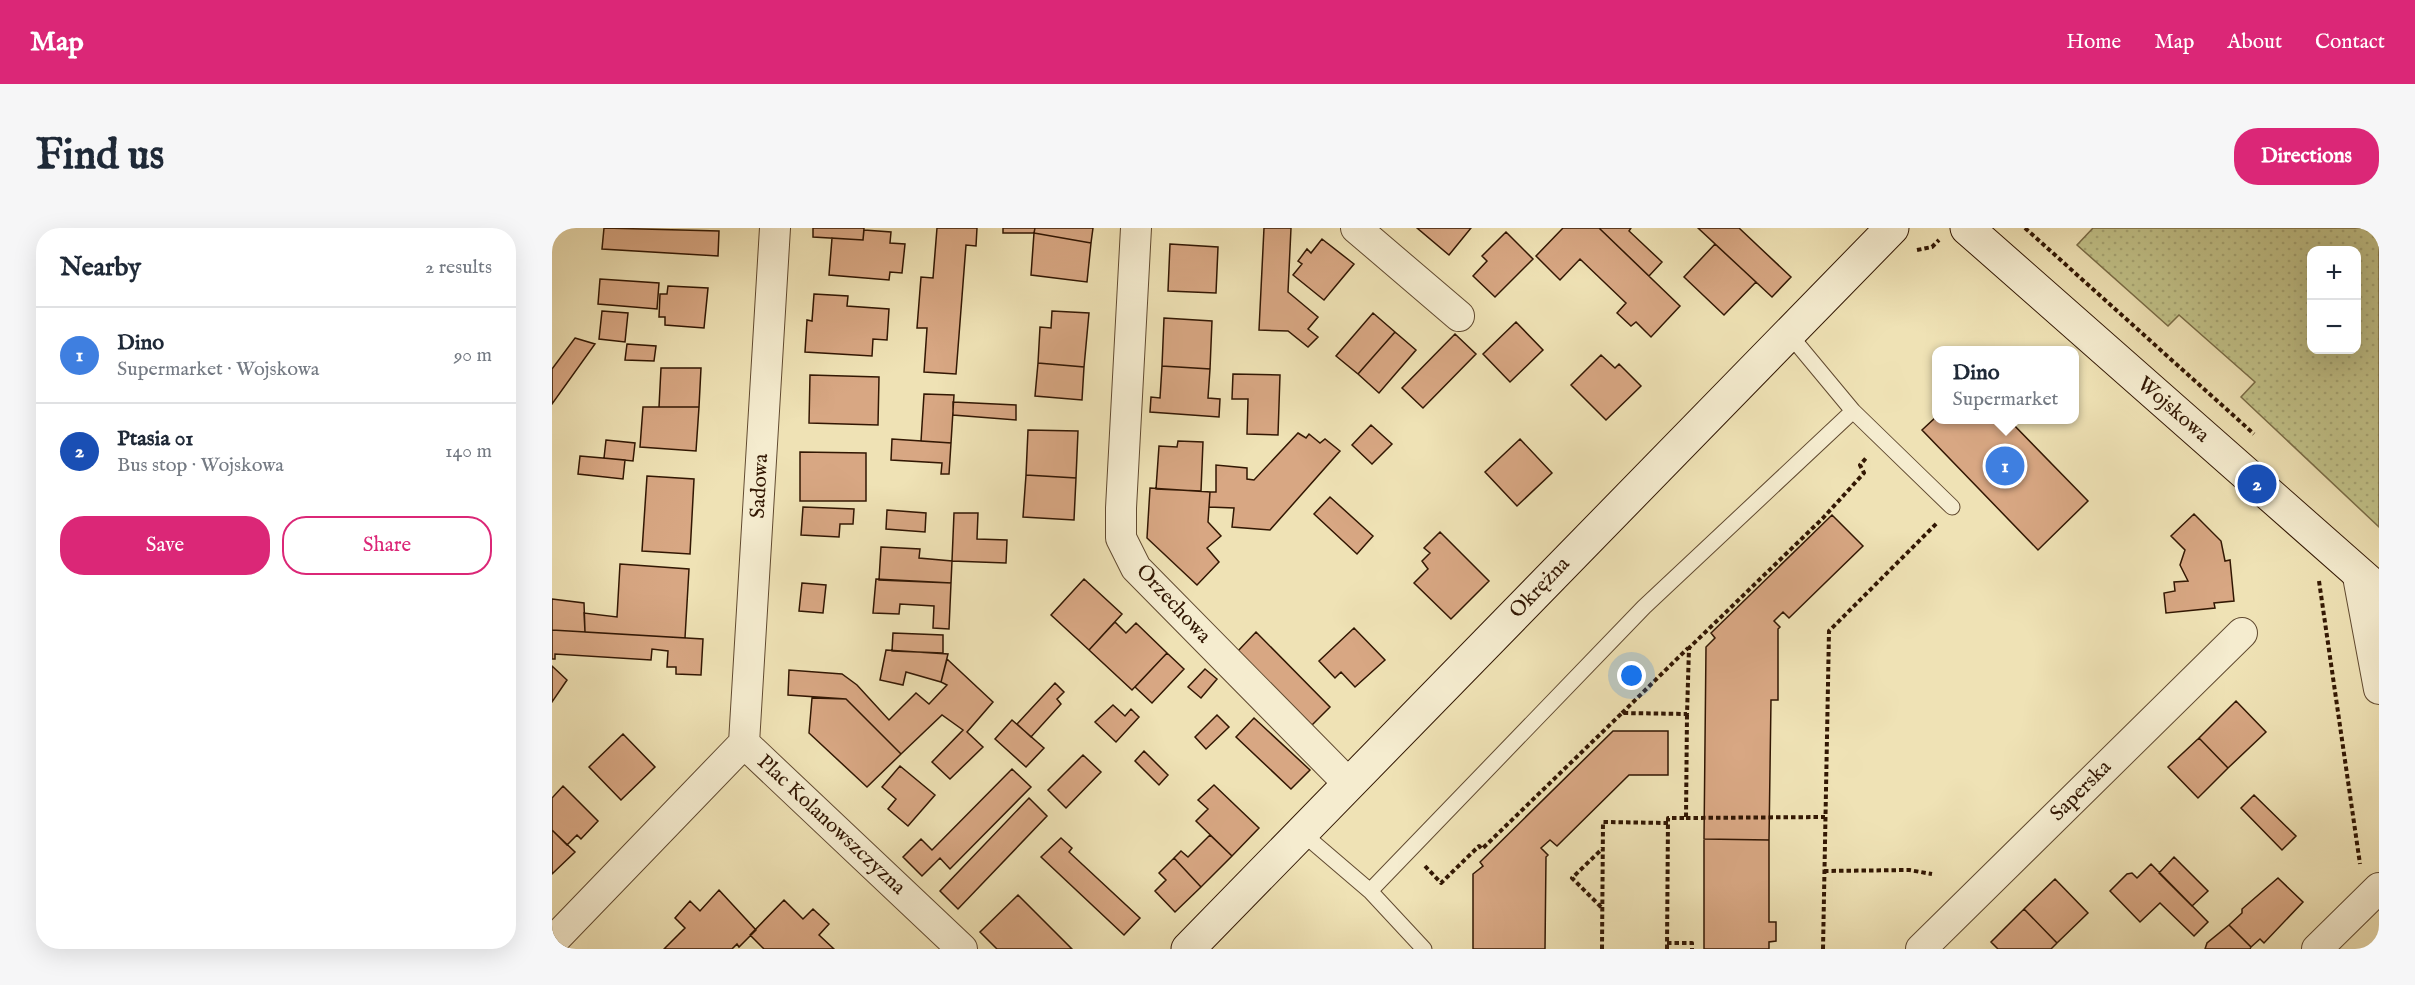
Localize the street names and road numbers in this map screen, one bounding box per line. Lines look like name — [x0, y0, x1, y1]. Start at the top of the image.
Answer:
street label: Wojskowa — [2131, 371, 2216, 450]
street label: Sadowa — [745, 452, 775, 519]
street label: Okrężna — [1504, 551, 1577, 625]
street label: Orzechowa — [1130, 559, 1217, 650]
street label: Plac Kolanowszczyzna — [751, 749, 912, 902]
street label: Saperska — [2044, 754, 2118, 828]

